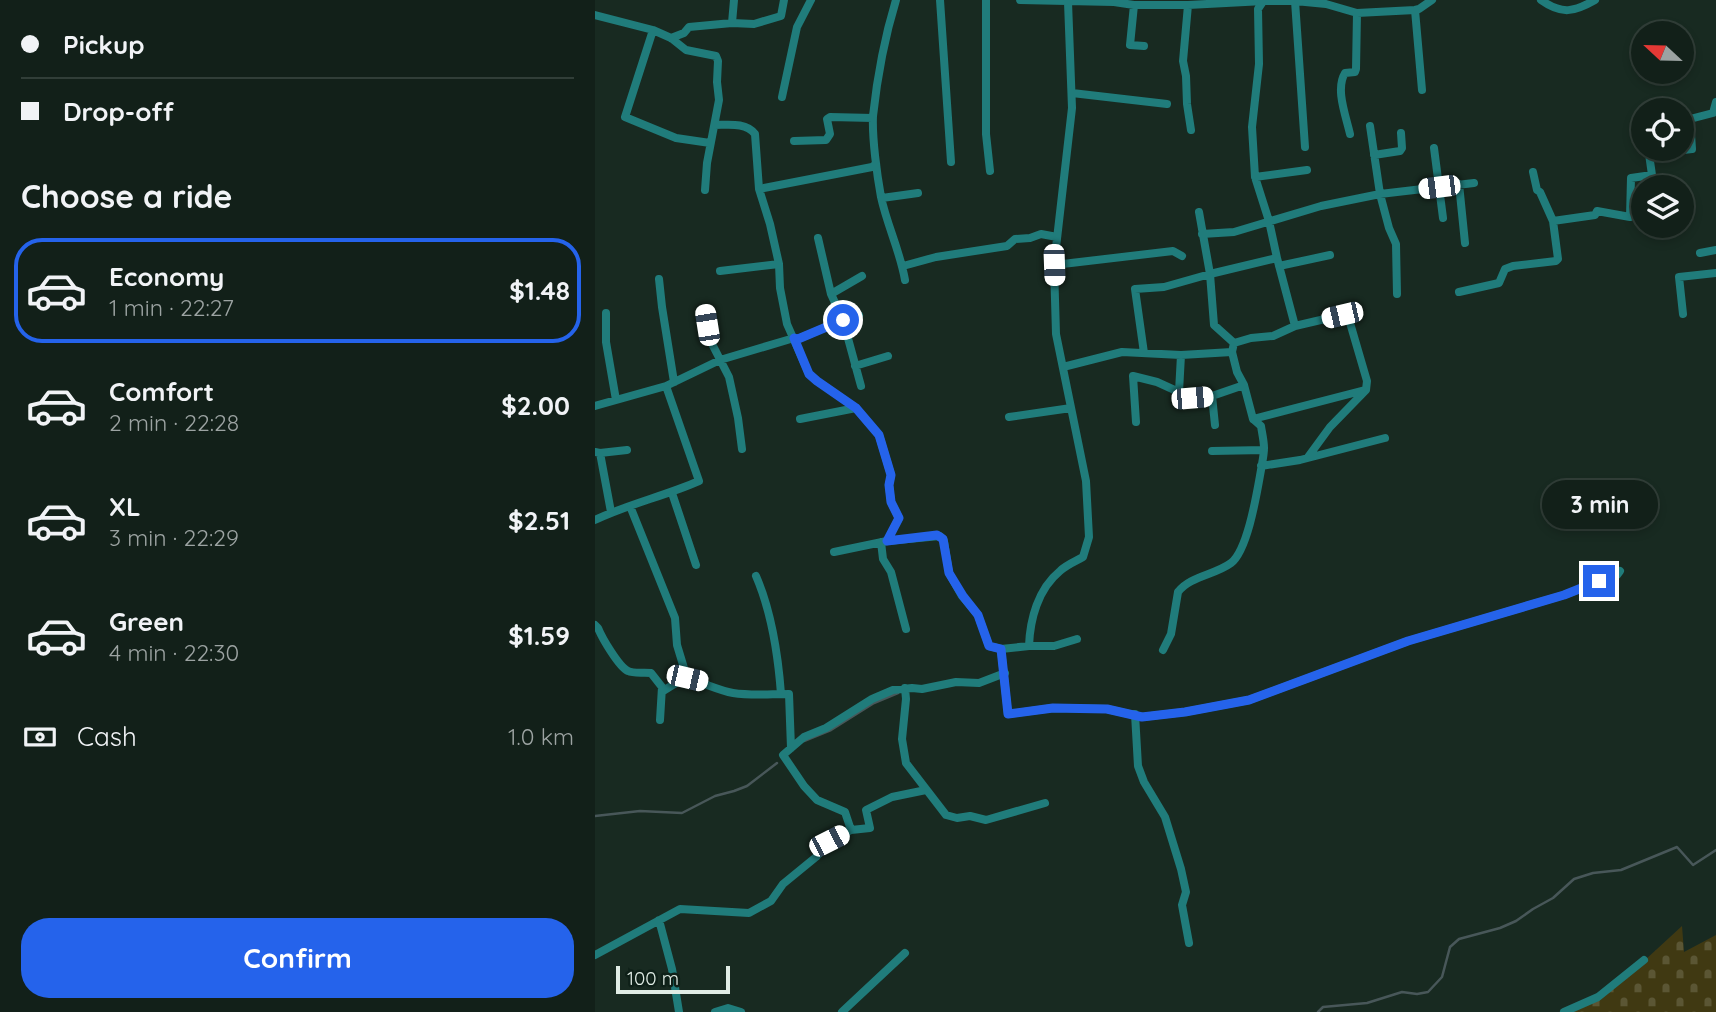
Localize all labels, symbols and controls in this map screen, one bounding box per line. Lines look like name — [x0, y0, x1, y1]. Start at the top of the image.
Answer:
north arrow — [1631, 21, 1694, 84]
map controls — [1631, 21, 1694, 238]
text: Pickup — [63, 28, 145, 61]
text: Drop-off — [63, 95, 174, 128]
button: locate — [1631, 98, 1694, 161]
car — [1417, 174, 1462, 200]
button: layers — [1631, 175, 1694, 238]
text: Choose a ride — [21, 176, 233, 216]
car — [1043, 244, 1066, 286]
icon: car — [25, 259, 88, 322]
text: Economy — [109, 260, 224, 293]
text: $1.48 — [509, 274, 570, 307]
text: 1 min · 22:27 — [109, 293, 234, 322]
car — [1320, 300, 1365, 330]
car — [694, 303, 721, 347]
route start — [827, 304, 859, 336]
icon: car — [25, 374, 88, 437]
text: Comfort — [109, 375, 214, 408]
car — [1171, 386, 1214, 410]
text: $2.00 — [501, 389, 570, 422]
text: 2 min · 22:28 — [109, 408, 239, 437]
callout: 3 min — [1541, 480, 1657, 528]
icon: car — [25, 489, 88, 552]
text: XL — [109, 490, 141, 523]
text: 3 min — [1570, 490, 1630, 519]
text: $2.51 — [508, 504, 570, 537]
text: 3 min · 22:29 — [109, 523, 239, 552]
route end — [1583, 565, 1615, 597]
icon: car — [25, 604, 88, 667]
text: Green — [109, 605, 184, 638]
text: $1.59 — [508, 619, 570, 652]
text: 4 min · 22:30 — [109, 638, 239, 667]
car — [665, 663, 710, 693]
icon: cash — [21, 718, 59, 756]
text: Cash — [77, 720, 137, 753]
text: 1.0 km — [508, 722, 574, 751]
car — [806, 822, 853, 860]
button: Confirm — [21, 918, 574, 998]
scale bar — [616, 963, 730, 995]
text: 100 m — [627, 966, 679, 990]

